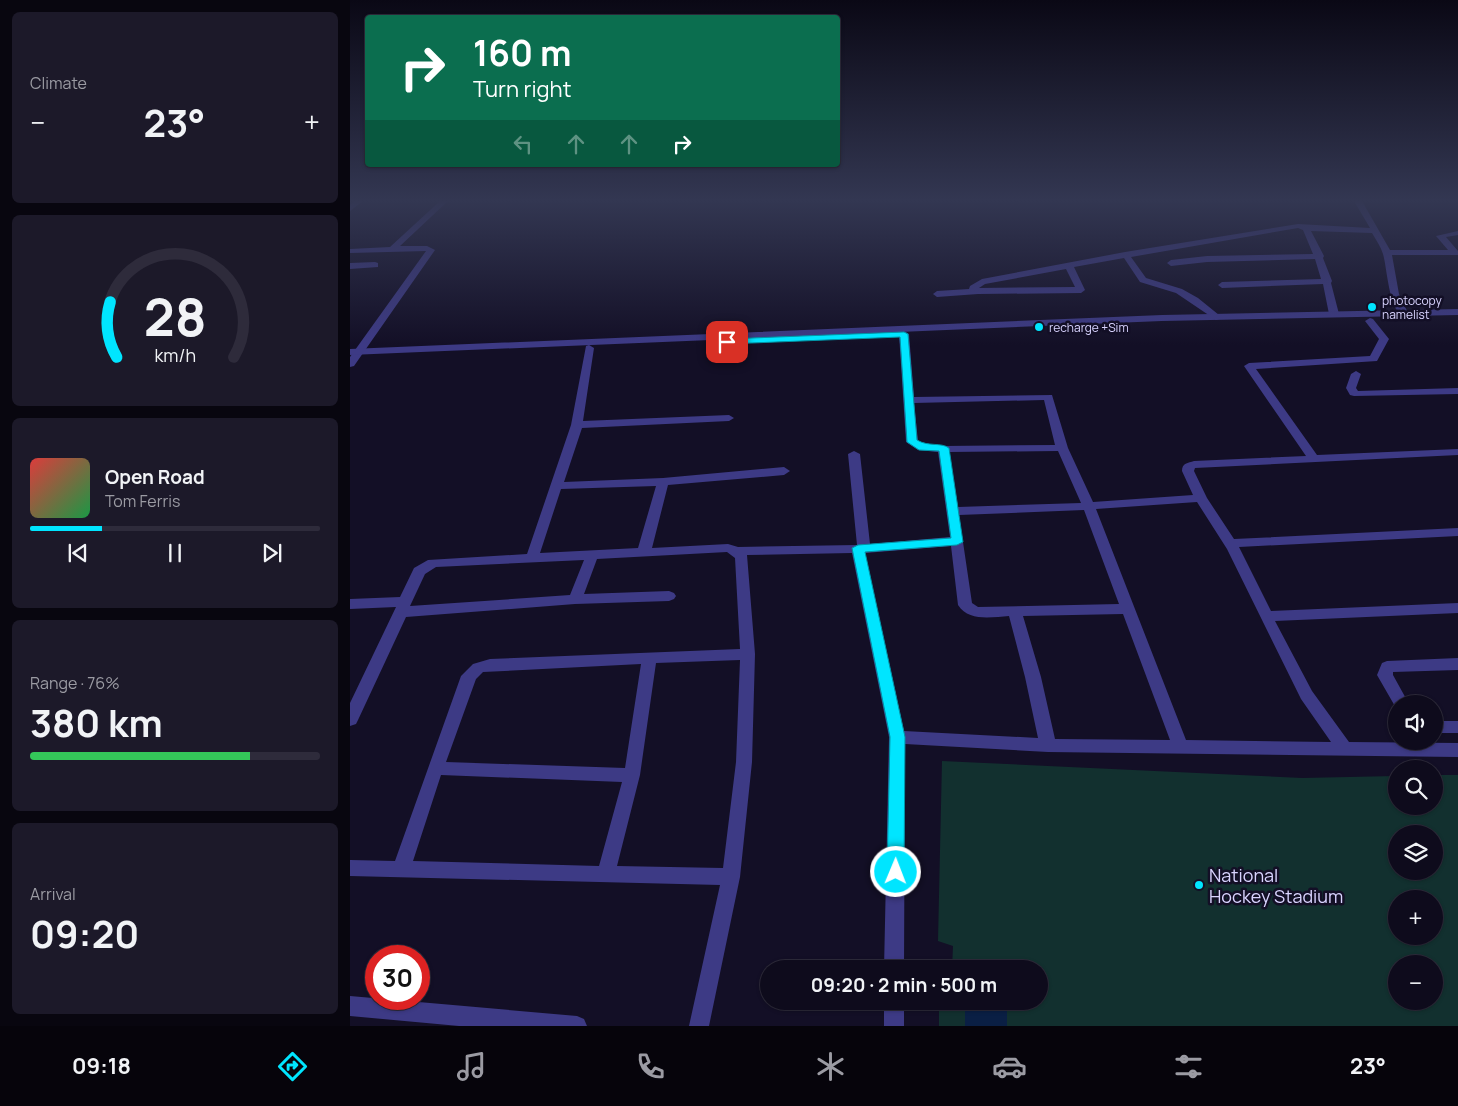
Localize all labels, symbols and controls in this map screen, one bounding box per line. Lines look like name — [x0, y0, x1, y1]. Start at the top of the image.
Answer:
text: 160 m — [473, 29, 572, 77]
icon: right — [390, 35, 455, 100]
text: Climate — [30, 72, 87, 94]
text: Turn right — [473, 74, 571, 104]
text: 23° — [144, 96, 205, 148]
text: − — [30, 103, 45, 141]
text: + — [304, 103, 320, 141]
icon: left — [509, 130, 537, 158]
icon: ahead — [562, 130, 590, 158]
icon: ahead — [615, 130, 643, 158]
icon: right — [668, 130, 696, 158]
text: 28 — [144, 281, 206, 352]
place label: photocopy namelist — [1382, 292, 1442, 323]
marker: photocopy namelist — [1366, 301, 1378, 313]
place label: recharge +Sim — [1049, 319, 1129, 336]
pin — [706, 321, 748, 363]
marker: recharge +Sim — [1033, 321, 1045, 333]
icon: arrive — [713, 328, 741, 356]
text: km/h — [154, 343, 196, 367]
text: Open Road — [105, 464, 205, 490]
text: Tom Ferris — [105, 490, 180, 512]
icon: previous — [64, 539, 92, 567]
icon: pause — [161, 539, 189, 567]
icon: next — [258, 539, 286, 567]
text: Range · 76% — [30, 672, 120, 694]
map controls — [1388, 695, 1443, 1010]
button: sound — [1388, 695, 1443, 750]
text: 380 km — [30, 696, 163, 748]
button: search — [1388, 760, 1443, 815]
button: layers — [1388, 825, 1443, 880]
position arrow — [869, 845, 921, 897]
place label: National Hockey Stadium — [1209, 863, 1343, 908]
marker: National Hockey Stadium — [1193, 879, 1205, 891]
text: Arrival — [30, 883, 76, 905]
button: + — [1388, 890, 1443, 945]
text: 09:20 — [30, 907, 139, 959]
speed limit sign: 30 — [365, 945, 430, 1010]
button: − — [1388, 955, 1443, 1010]
text: 09:20 · 2 min · 500 m — [811, 972, 997, 998]
icon: directions — [275, 1049, 310, 1084]
icon: music — [454, 1049, 489, 1084]
icon: phone — [633, 1049, 668, 1084]
icon: climate — [813, 1049, 848, 1084]
icon: car — [992, 1049, 1027, 1084]
icon: filters — [1171, 1049, 1206, 1084]
text: 09:18 — [72, 1051, 131, 1081]
text: 23° — [1350, 1051, 1386, 1081]

